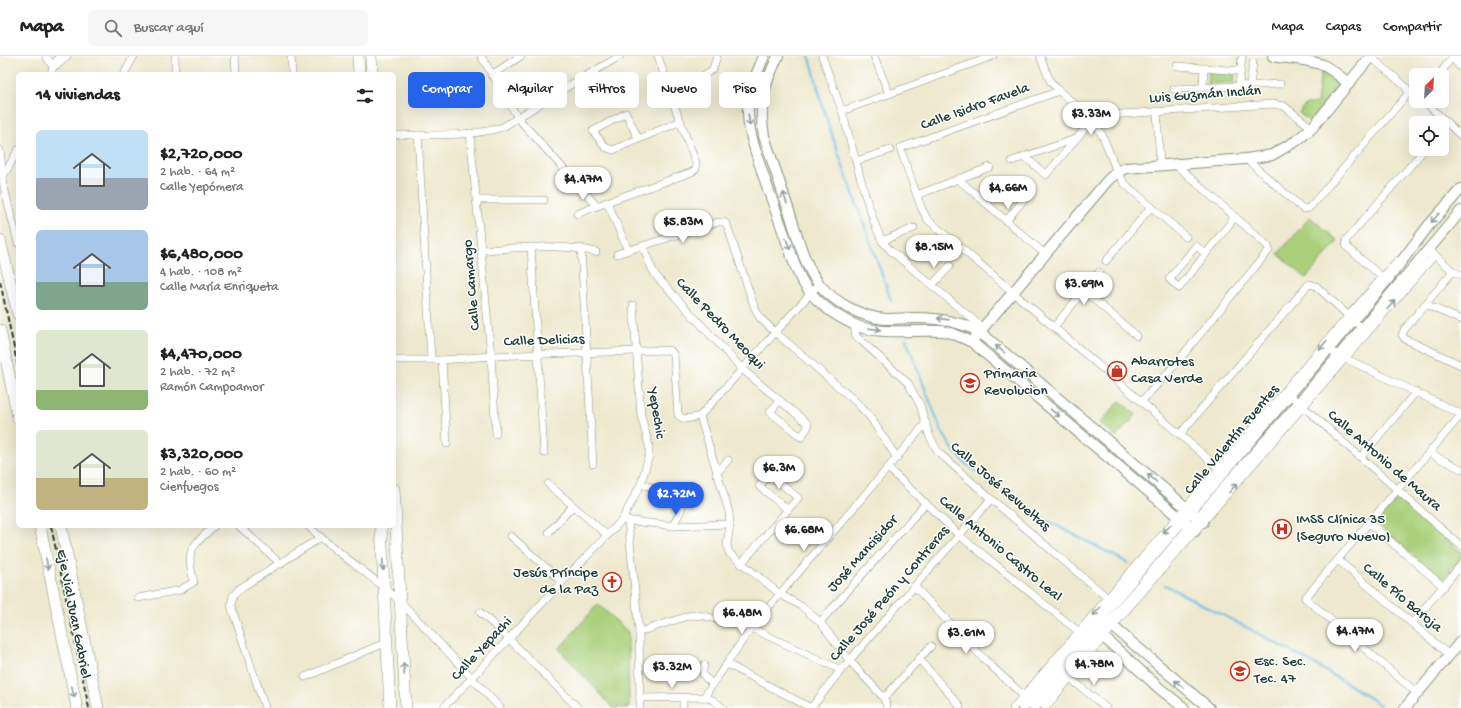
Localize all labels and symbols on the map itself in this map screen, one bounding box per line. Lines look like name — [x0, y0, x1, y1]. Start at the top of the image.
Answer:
north arrow — [1409, 68, 1449, 108]
street label: Calle Isidro Favela — [918, 79, 1032, 135]
street label: Luis Guzmán Inclán — [1148, 82, 1262, 108]
pin: $3.33M — [1058, 102, 1124, 136]
one-way arrow — [745, 113, 753, 126]
pin: $4.47M — [550, 167, 616, 201]
pin: $4.66M — [975, 176, 1041, 210]
one-way arrow — [780, 192, 788, 204]
pin: $5.83M — [650, 210, 716, 244]
one-way arrow — [1431, 213, 1440, 223]
pin: $8.15M — [901, 235, 967, 269]
street label: Calle Camargo — [459, 238, 485, 331]
one-way arrow — [785, 238, 792, 251]
pin: $3.69M — [1051, 272, 1117, 306]
street label: Calle Pedro Meoqui — [671, 274, 769, 374]
one-way arrow — [1387, 299, 1396, 310]
one-way arrow — [937, 315, 950, 323]
one-way arrow — [868, 325, 881, 333]
street label: Calle Delicias — [503, 331, 585, 351]
one-way arrow — [1319, 339, 1328, 350]
one-way arrow — [995, 344, 1006, 353]
place label: Abarrotes Casa Verde — [1131, 353, 1203, 388]
shop icon: Abarrotes Casa Verde — [1106, 360, 1128, 382]
place label: Primaria Revolucion — [983, 365, 1048, 400]
school or university icon: Primaria Revolucion — [959, 372, 981, 394]
street label: Calle Valentín Fuentes — [1181, 381, 1284, 499]
street label: Yepechic — [643, 384, 669, 441]
street label: Calle Antonio de Maura — [1323, 406, 1445, 516]
one-way arrow — [1050, 408, 1060, 417]
street label: Calle José Revueltas — [946, 438, 1054, 536]
pin: $6.3M — [751, 456, 807, 490]
one-way arrow — [1147, 474, 1158, 483]
pin: $2.72M — [643, 482, 709, 516]
one-way arrow — [1229, 482, 1238, 493]
street label: Calle Antonio Castro Leal — [935, 492, 1065, 606]
street label: José Mancisidor — [824, 511, 903, 596]
place label: IMSS Clínica 35 (Seguro Nuevo) — [1296, 511, 1390, 546]
pin: $6.68M — [771, 518, 837, 552]
hospital icon: IMSS Clínica 35 (Seguro Nuevo) — [1271, 518, 1293, 540]
street label: Calle José Peón y Contreras — [826, 522, 954, 665]
one-way arrow — [1162, 524, 1171, 534]
street label: Eje Vial Juan Gabriel — [52, 548, 94, 680]
one-way arrow — [44, 557, 52, 570]
one-way arrow — [380, 558, 387, 571]
street label: Calle Pío Baroja — [1358, 559, 1446, 637]
place label: Jesús Príncipe de la Paz — [513, 564, 598, 599]
church icon: Jesús Príncipe de la Paz — [601, 571, 623, 593]
pin: $6.48M — [709, 601, 775, 635]
one-way arrow — [1092, 605, 1101, 616]
street label: Calle Yepachi — [448, 613, 516, 685]
pin: $4.47M — [1322, 619, 1388, 653]
pin: $3.61M — [933, 621, 999, 655]
pin: $4.78M — [1061, 652, 1127, 686]
place label: Esc. Sec. Tec. 47 — [1253, 653, 1307, 688]
pin: $3.32M — [639, 655, 705, 689]
school or university icon: Esc. Sec. Tec. 47 — [1229, 660, 1251, 682]
one-way arrow — [400, 663, 407, 676]
one-way arrow — [1174, 679, 1184, 688]
one-way arrow — [70, 685, 78, 698]

